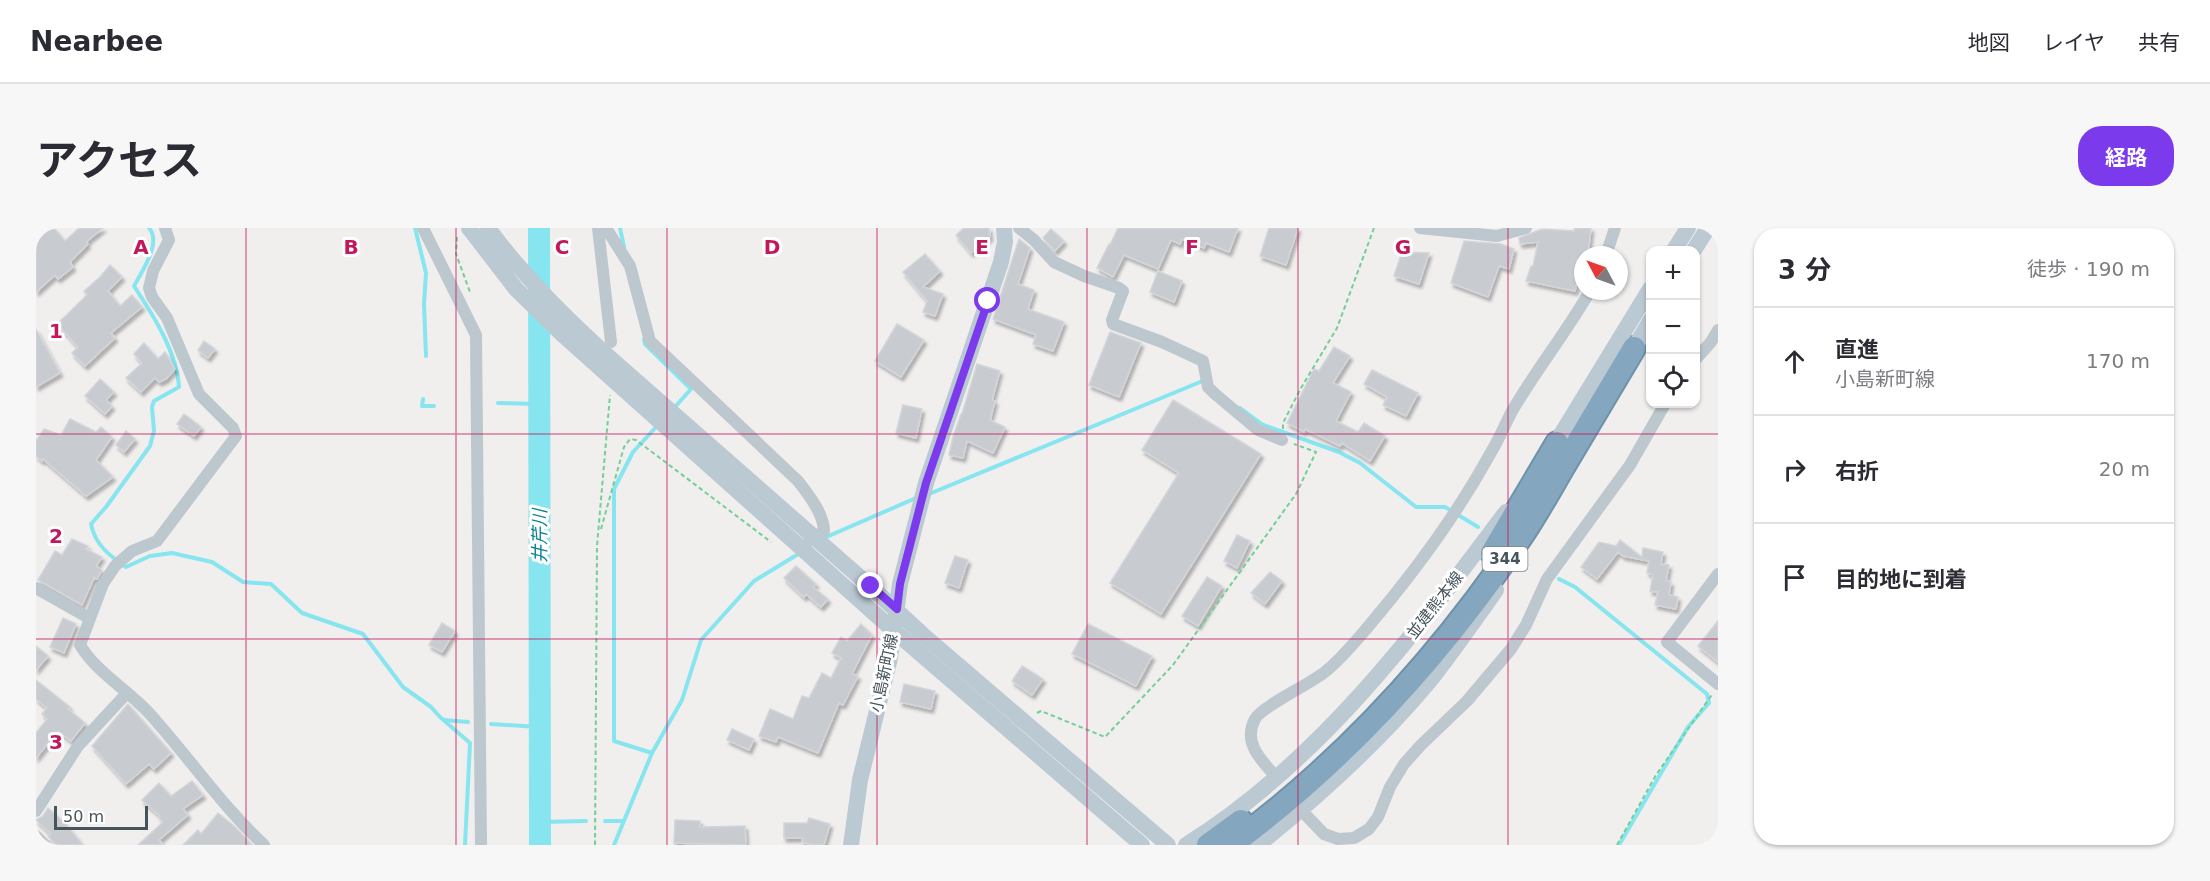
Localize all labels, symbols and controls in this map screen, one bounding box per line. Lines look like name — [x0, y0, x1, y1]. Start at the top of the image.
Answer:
text: Nearbee — [30, 25, 163, 58]
text: 地図 — [1968, 31, 2010, 55]
text: レイヤ — [2043, 31, 2105, 55]
text: 共有 — [2138, 31, 2180, 55]
button: 経路 — [2078, 126, 2174, 186]
text: アクセス — [36, 136, 202, 185]
text: A — [133, 235, 149, 259]
text: B — [343, 235, 359, 259]
text: C — [555, 235, 569, 259]
text: D — [764, 235, 780, 259]
text: E — [975, 235, 989, 259]
text: F — [1185, 235, 1199, 259]
text: G — [1395, 235, 1411, 259]
north arrow — [1574, 246, 1628, 300]
map controls — [1646, 246, 1700, 408]
button: + — [1646, 246, 1700, 300]
text: 3 分 — [1778, 255, 1831, 285]
text: 徒歩 · 190 m — [2027, 257, 2150, 281]
route start — [974, 287, 1000, 313]
button: − — [1646, 300, 1700, 354]
text: 1 — [49, 319, 63, 343]
text: 直進 — [1835, 337, 1879, 362]
icon: ahead — [1778, 345, 1811, 378]
text: 170 m — [2086, 349, 2150, 373]
button: locate — [1646, 354, 1700, 408]
text: 小島新町線 — [1835, 367, 1935, 391]
icon: right — [1778, 453, 1811, 486]
text: 20 m — [2099, 457, 2150, 481]
text: 右折 — [1835, 459, 1879, 484]
water label: 井芹川 — [529, 507, 550, 563]
text: 2 — [49, 524, 63, 548]
road number: 344 — [1482, 547, 1528, 571]
icon: arrive — [1778, 561, 1811, 594]
text: 目的地に到着 — [1835, 567, 1967, 592]
street label: 並建熊本線 — [1403, 568, 1467, 642]
route end — [857, 572, 883, 598]
street label: 小島新町線 — [866, 632, 902, 714]
text: 3 — [49, 730, 63, 754]
scale bar — [54, 803, 148, 830]
text: 50 m — [63, 807, 104, 826]

